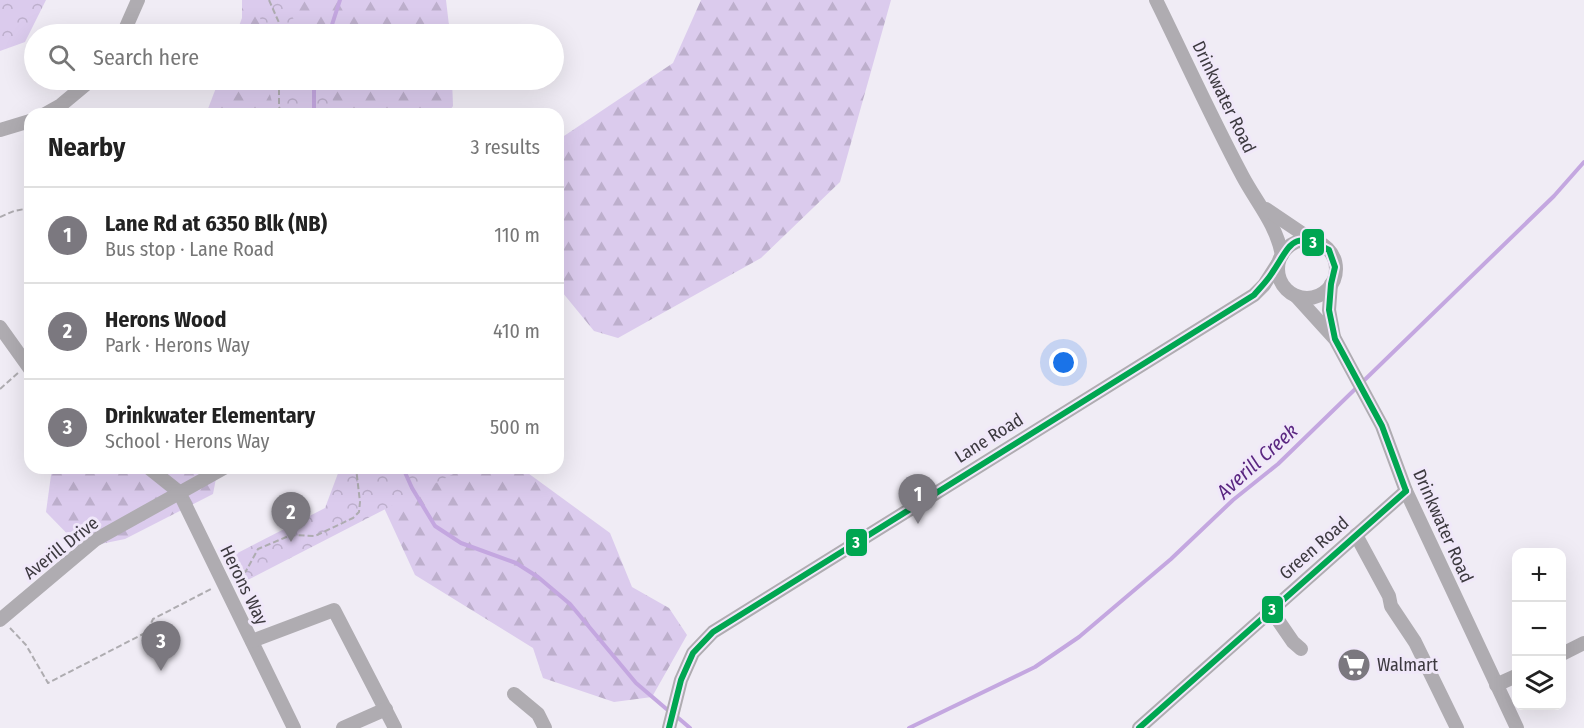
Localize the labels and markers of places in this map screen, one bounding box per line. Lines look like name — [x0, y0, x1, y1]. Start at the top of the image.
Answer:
pin: 1 — [898, 474, 938, 524]
pin: 2 — [272, 492, 310, 542]
pin: 3 — [142, 622, 180, 671]
supermarket icon: Walmart — [1336, 647, 1372, 683]
place label: Walmart — [1377, 654, 1438, 676]

